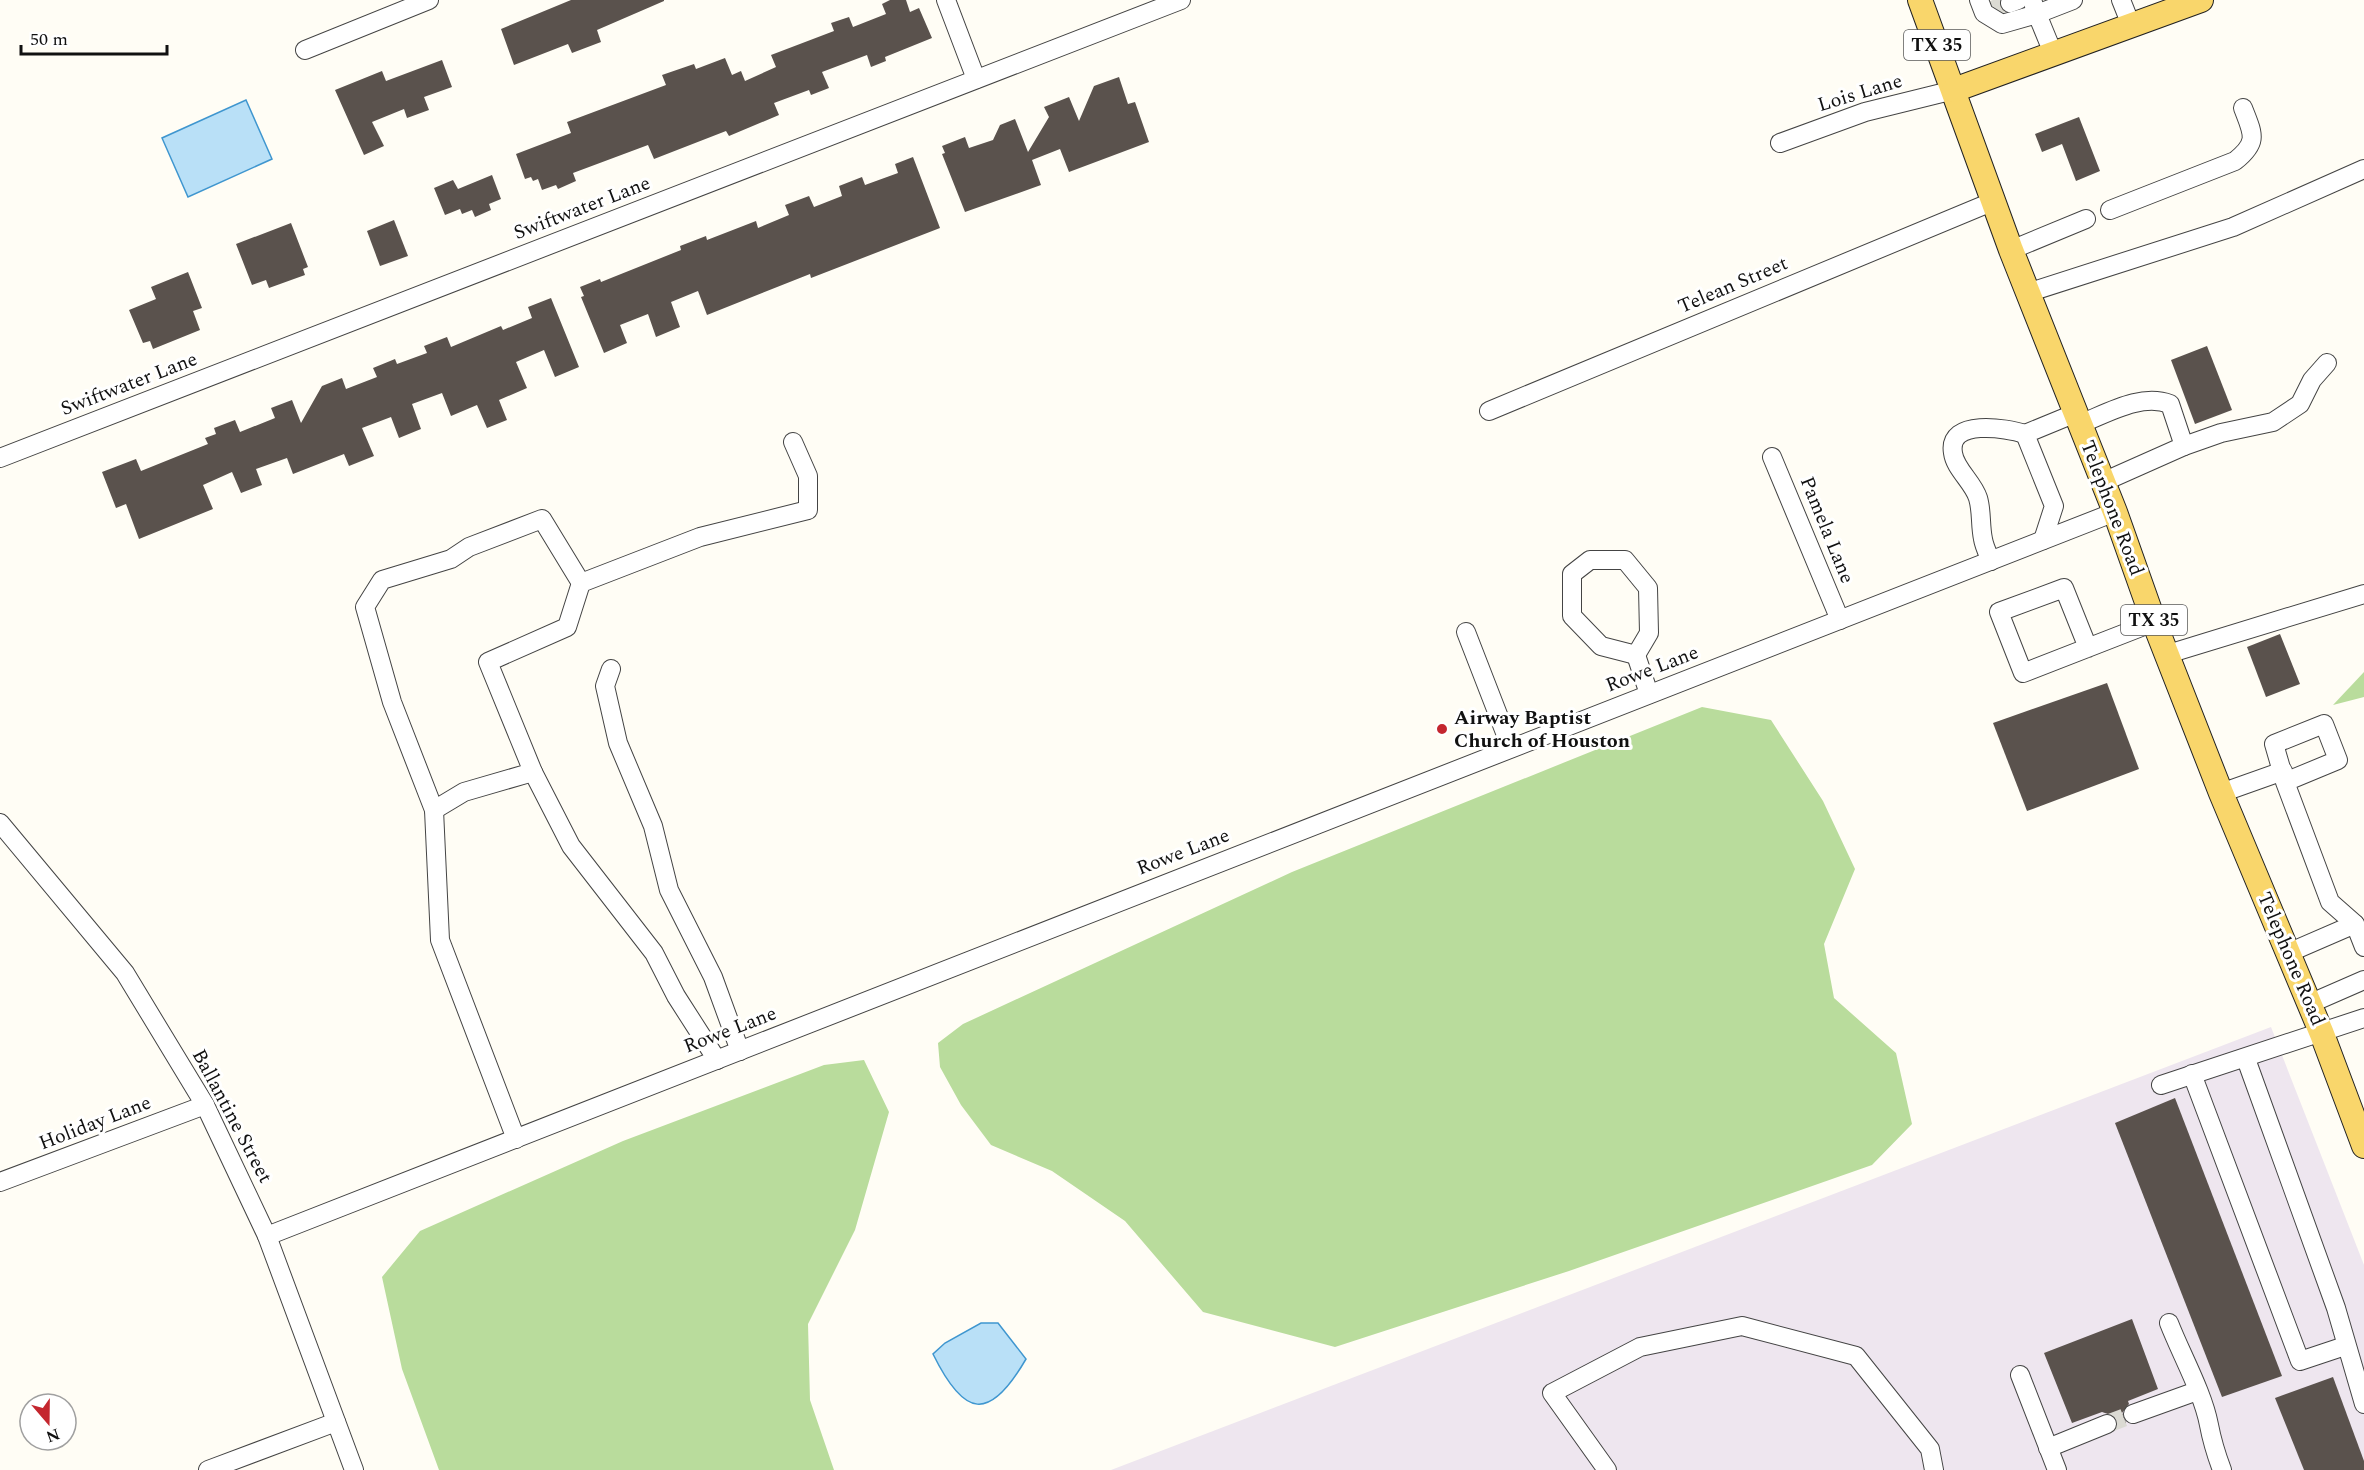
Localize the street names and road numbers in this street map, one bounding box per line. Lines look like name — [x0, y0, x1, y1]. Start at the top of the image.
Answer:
road number: TX 35 — [1904, 30, 1970, 60]
street label: Lois Lane — [1814, 66, 1906, 120]
street label: Swiftwater Lane — [509, 168, 655, 248]
street label: Telean Street — [1673, 248, 1793, 322]
street label: Swiftwater Lane — [56, 344, 202, 424]
street label: Telephone Road — [2072, 436, 2152, 580]
street label: Pamela Lane — [1792, 472, 1862, 588]
road number: TX 35 — [2121, 605, 2187, 635]
street label: Rowe Lane — [1601, 638, 1703, 700]
street label: Rowe Lane — [1132, 821, 1234, 883]
street label: Telephone Road — [2249, 887, 2333, 1031]
street label: Rowe Lane — [679, 999, 781, 1061]
street label: Ballantine Street — [184, 1044, 280, 1188]
street label: Holiday Lane — [34, 1088, 156, 1158]

